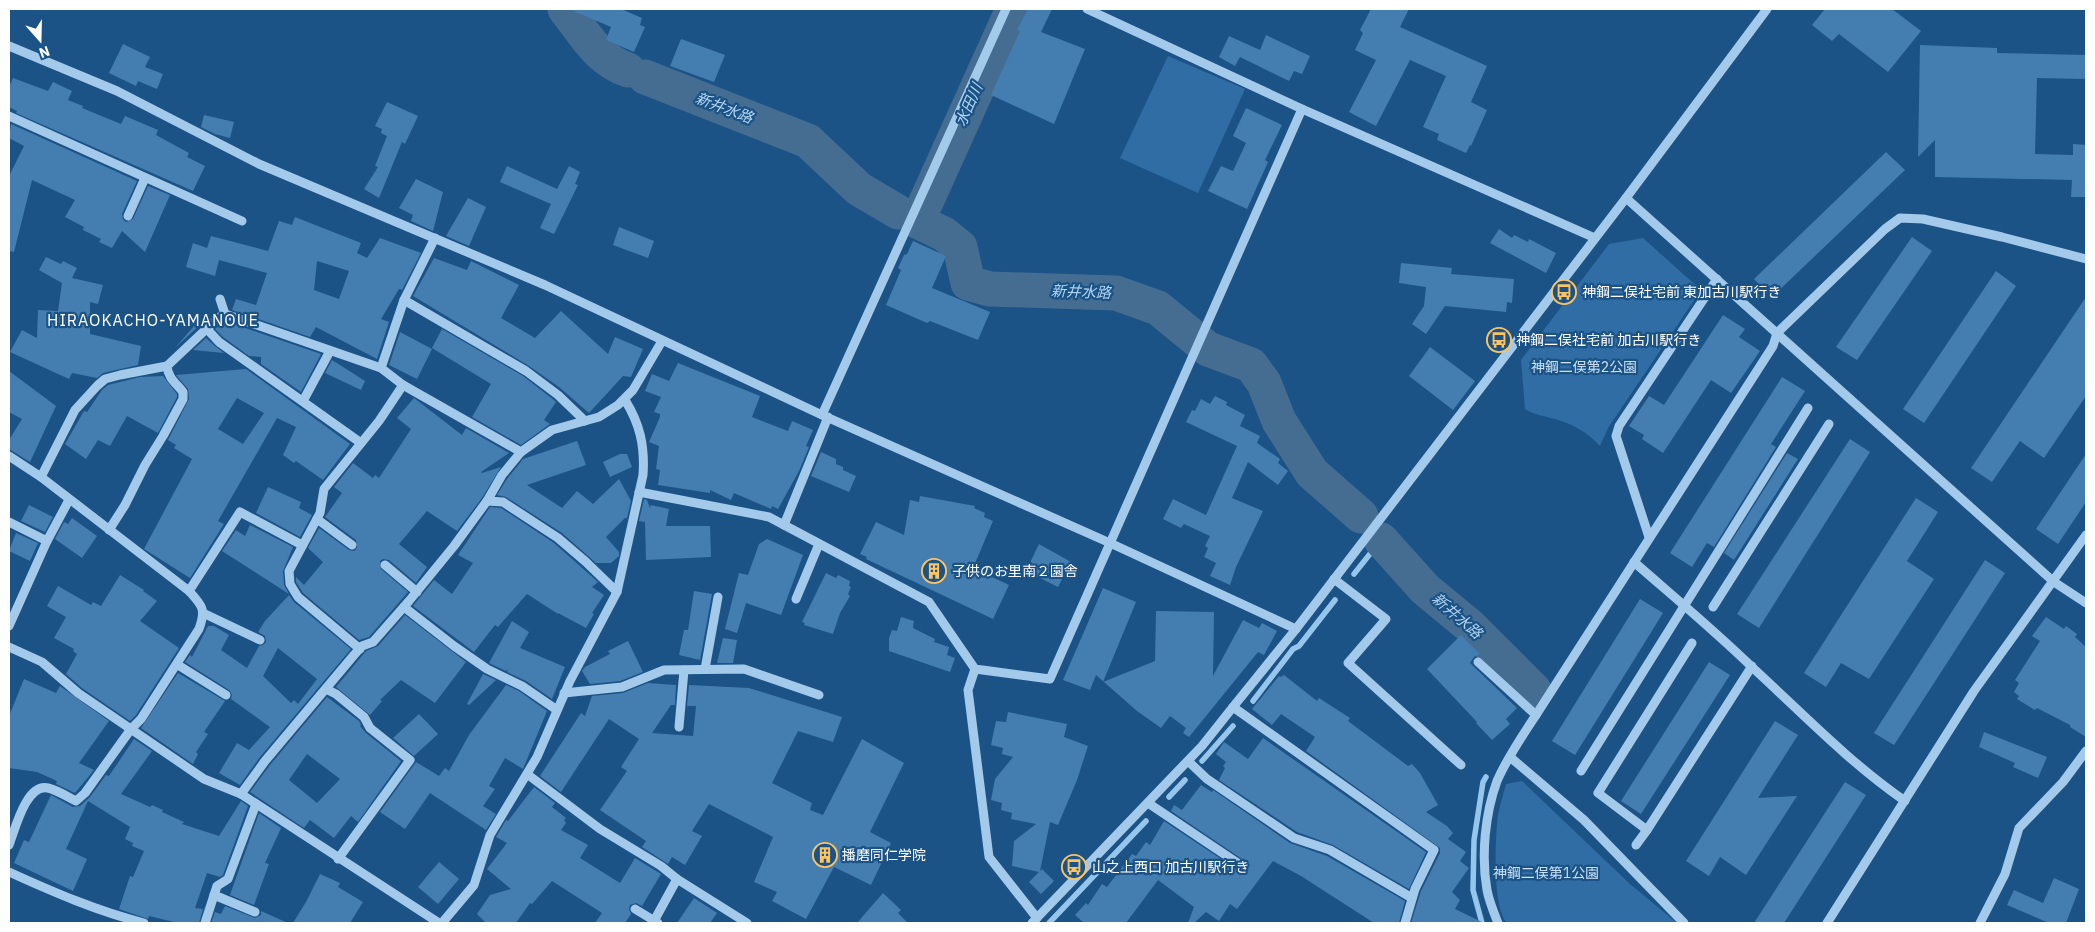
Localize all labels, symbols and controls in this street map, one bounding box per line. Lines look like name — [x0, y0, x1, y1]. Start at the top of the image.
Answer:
north arrow — [15, 15, 65, 65]
text: N — [37, 42, 52, 62]
water label: 水田川 — [951, 79, 987, 129]
water label: 新井水路 — [693, 88, 757, 128]
bus stop icon: 神鋼二俣社宅前 東加古川駅行き — [1551, 279, 1577, 305]
water label: 新井水路 — [1051, 281, 1113, 302]
place label: 神鋼二俣社宅前 東加古川駅行き — [1582, 283, 1781, 301]
district label: HIRAOKACHO-YAMANOUE — [47, 310, 259, 330]
bus stop icon: 神鋼二俣社宅前 加古川駅行き — [1486, 327, 1512, 353]
place label: 神鋼二俣社宅前 加古川駅行き — [1516, 331, 1701, 349]
park label: 神鋼二俣第2公園 — [1531, 358, 1637, 376]
building icon: 子供のお里南２園舎 — [921, 558, 947, 584]
place label: 子供のお里南２園舎 — [952, 562, 1078, 580]
water label: 新井水路 — [1428, 589, 1488, 644]
building icon: 播磨同仁学院 — [812, 842, 838, 868]
place label: 播磨同仁学院 — [842, 846, 926, 864]
bus stop icon: 山之上西口 加古川駅行き — [1061, 854, 1087, 880]
place label: 山之上西口 加古川駅行き — [1092, 858, 1249, 876]
park label: 神鋼二俣第1公園 — [1493, 864, 1599, 882]

